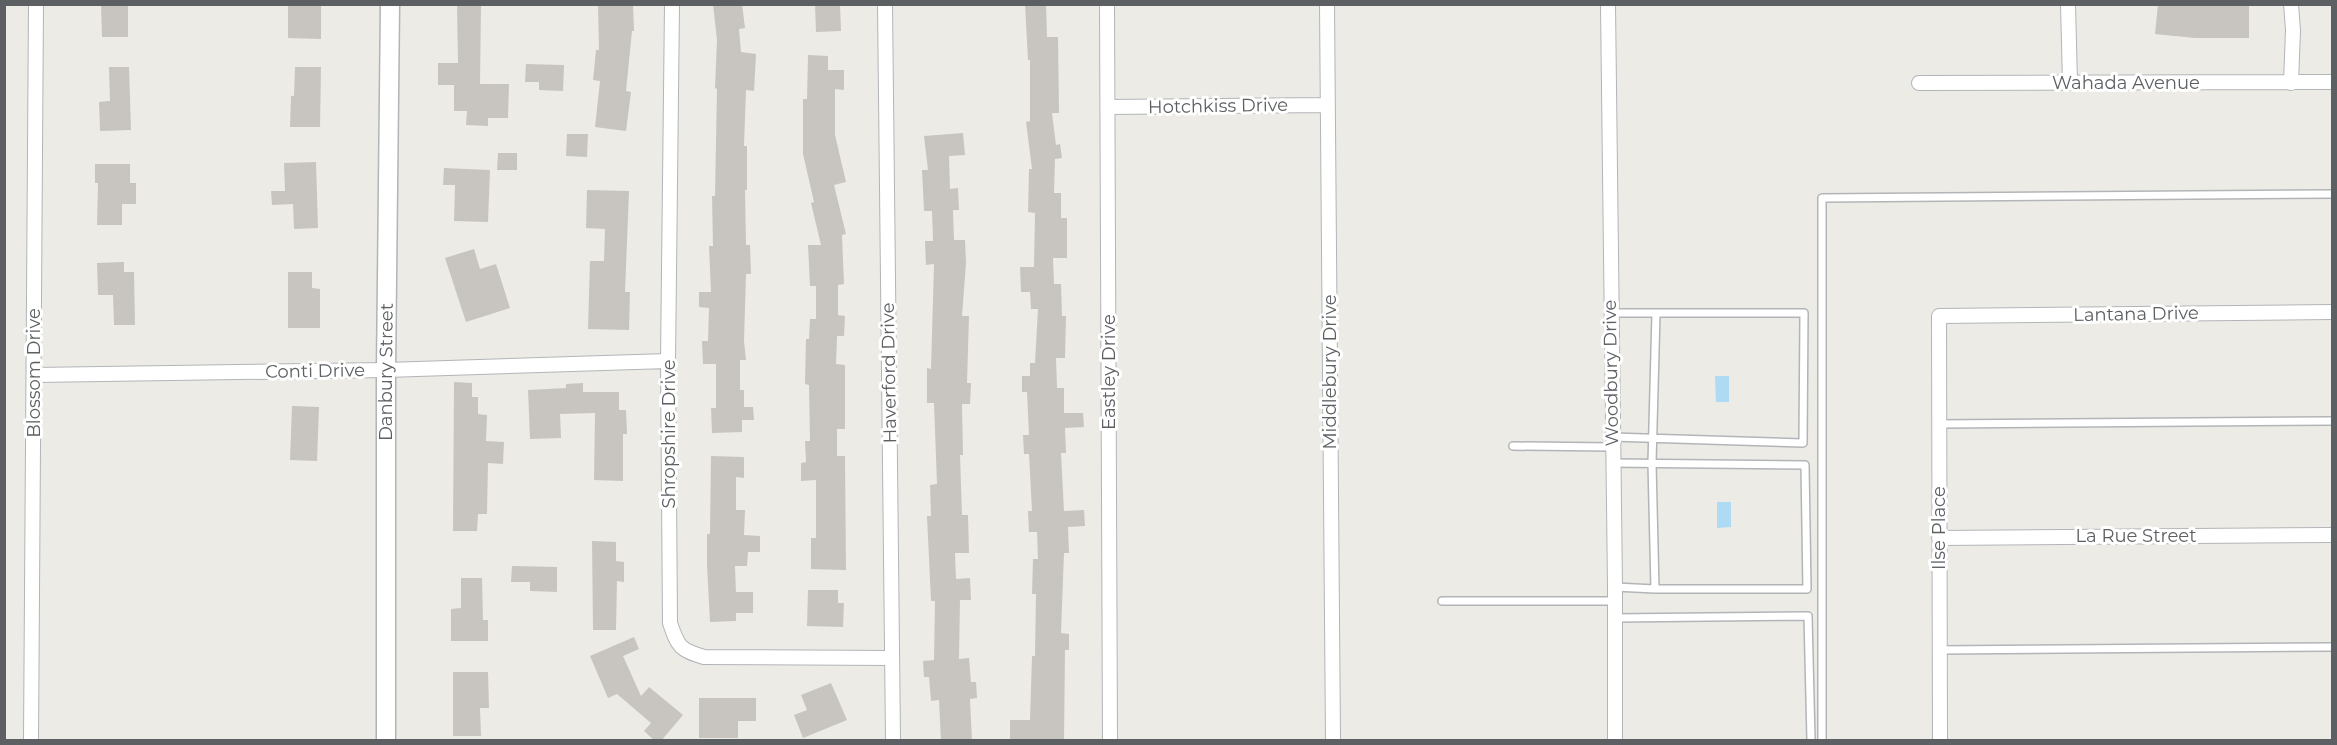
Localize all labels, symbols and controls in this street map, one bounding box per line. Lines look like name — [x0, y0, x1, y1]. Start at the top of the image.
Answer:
street label: Wahada Avenue — [2052, 72, 2200, 94]
street label: Hotchkiss Drive — [1148, 94, 1288, 118]
street label: Middlebury Drive — [1319, 294, 1341, 450]
street label: Woodbury Drive — [1599, 299, 1623, 447]
street label: Haverford Drive — [877, 302, 901, 444]
street label: Lantana Drive — [2073, 302, 2199, 326]
street label: Danbury Street — [375, 303, 398, 441]
street label: Blossom Drive — [23, 308, 45, 438]
street label: Eastley Drive — [1098, 314, 1120, 430]
street label: Conti Drive — [265, 359, 365, 383]
street label: Shropshire Drive — [658, 359, 680, 509]
street label: Ilse Place — [1928, 486, 1950, 570]
street label: La Rue Street — [2075, 525, 2197, 547]

